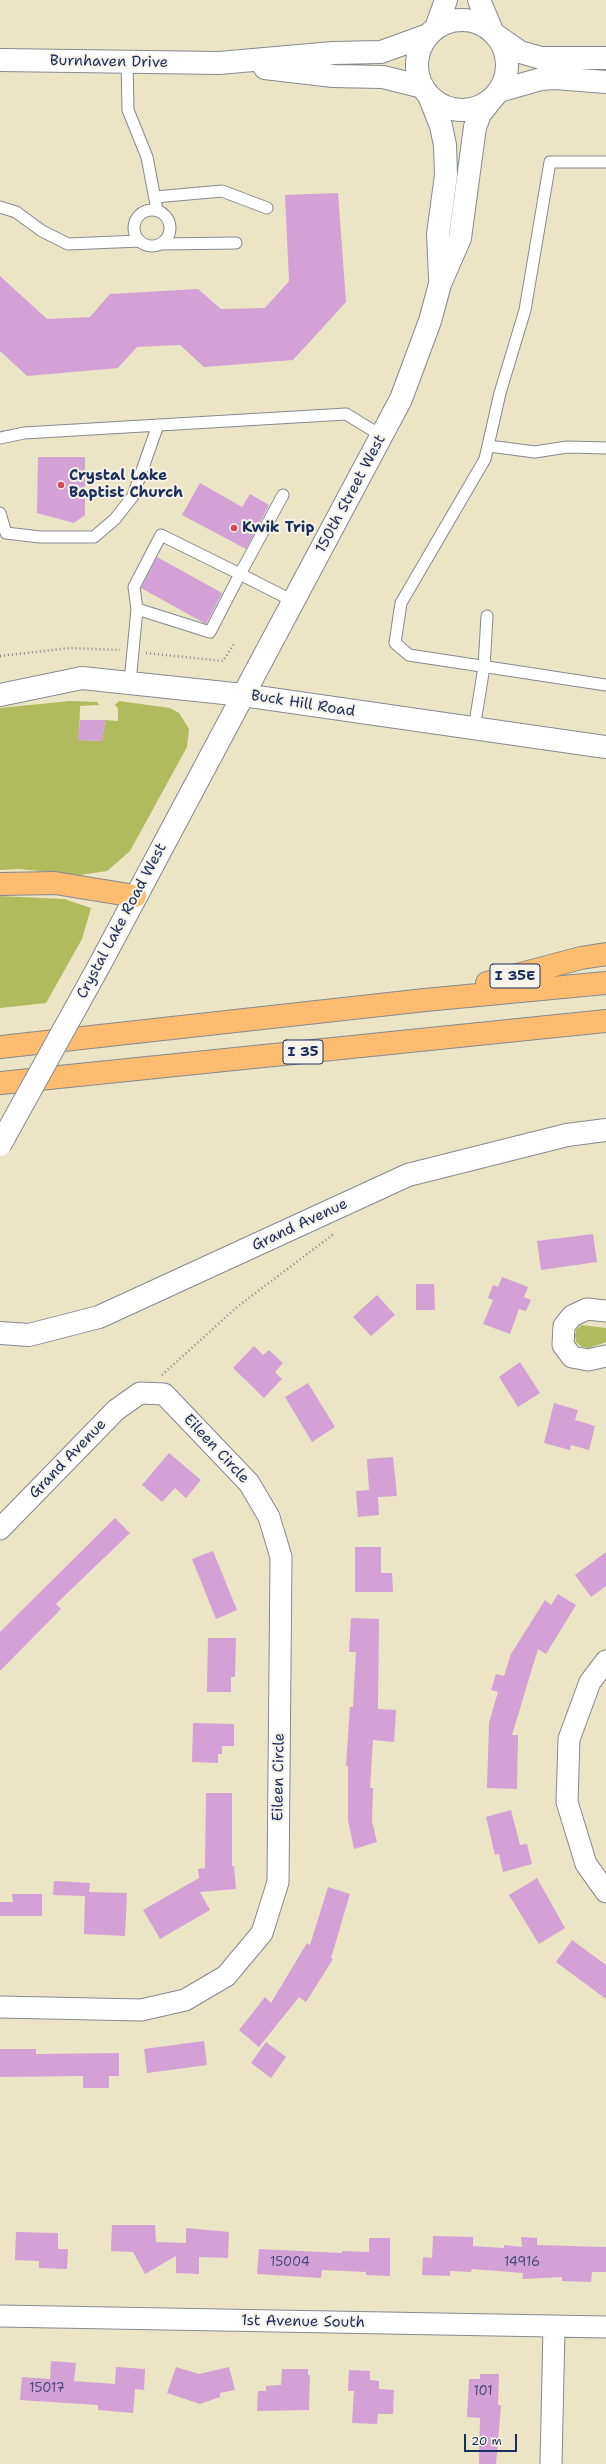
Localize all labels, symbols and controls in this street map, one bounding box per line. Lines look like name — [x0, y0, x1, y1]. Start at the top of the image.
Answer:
street label: Burnhaven Drive — [50, 52, 168, 72]
street label: 150th Street West — [312, 432, 390, 556]
place label: Crystal Lake Baptist Church — [69, 467, 183, 502]
marker: Crystal Lake Baptist Church — [56, 480, 66, 490]
place label: Kwik Trip — [242, 519, 315, 537]
marker: Kwik Trip — [229, 523, 239, 533]
street label: Buck Hill Road — [250, 687, 356, 721]
street label: Crystal Lake Road West — [73, 840, 171, 1002]
road number: I 35E — [490, 964, 540, 988]
road number: I 35 — [283, 1040, 323, 1064]
street label: Grand Avenue — [249, 1195, 351, 1255]
street label: Eileen Circle — [179, 1411, 253, 1487]
street label: Grand Avenue — [26, 1416, 110, 1502]
street label: Eileen Circle — [269, 1733, 289, 1821]
house number: 15004 — [270, 2255, 310, 2271]
house number: 14916 — [504, 2255, 540, 2271]
street label: 1st Avenue South — [241, 2312, 365, 2332]
house number: 15017 — [29, 2381, 65, 2397]
house number: 101 — [473, 2384, 493, 2400]
scale bar — [466, 2426, 519, 2452]
text: 20 m — [471, 2433, 502, 2449]

